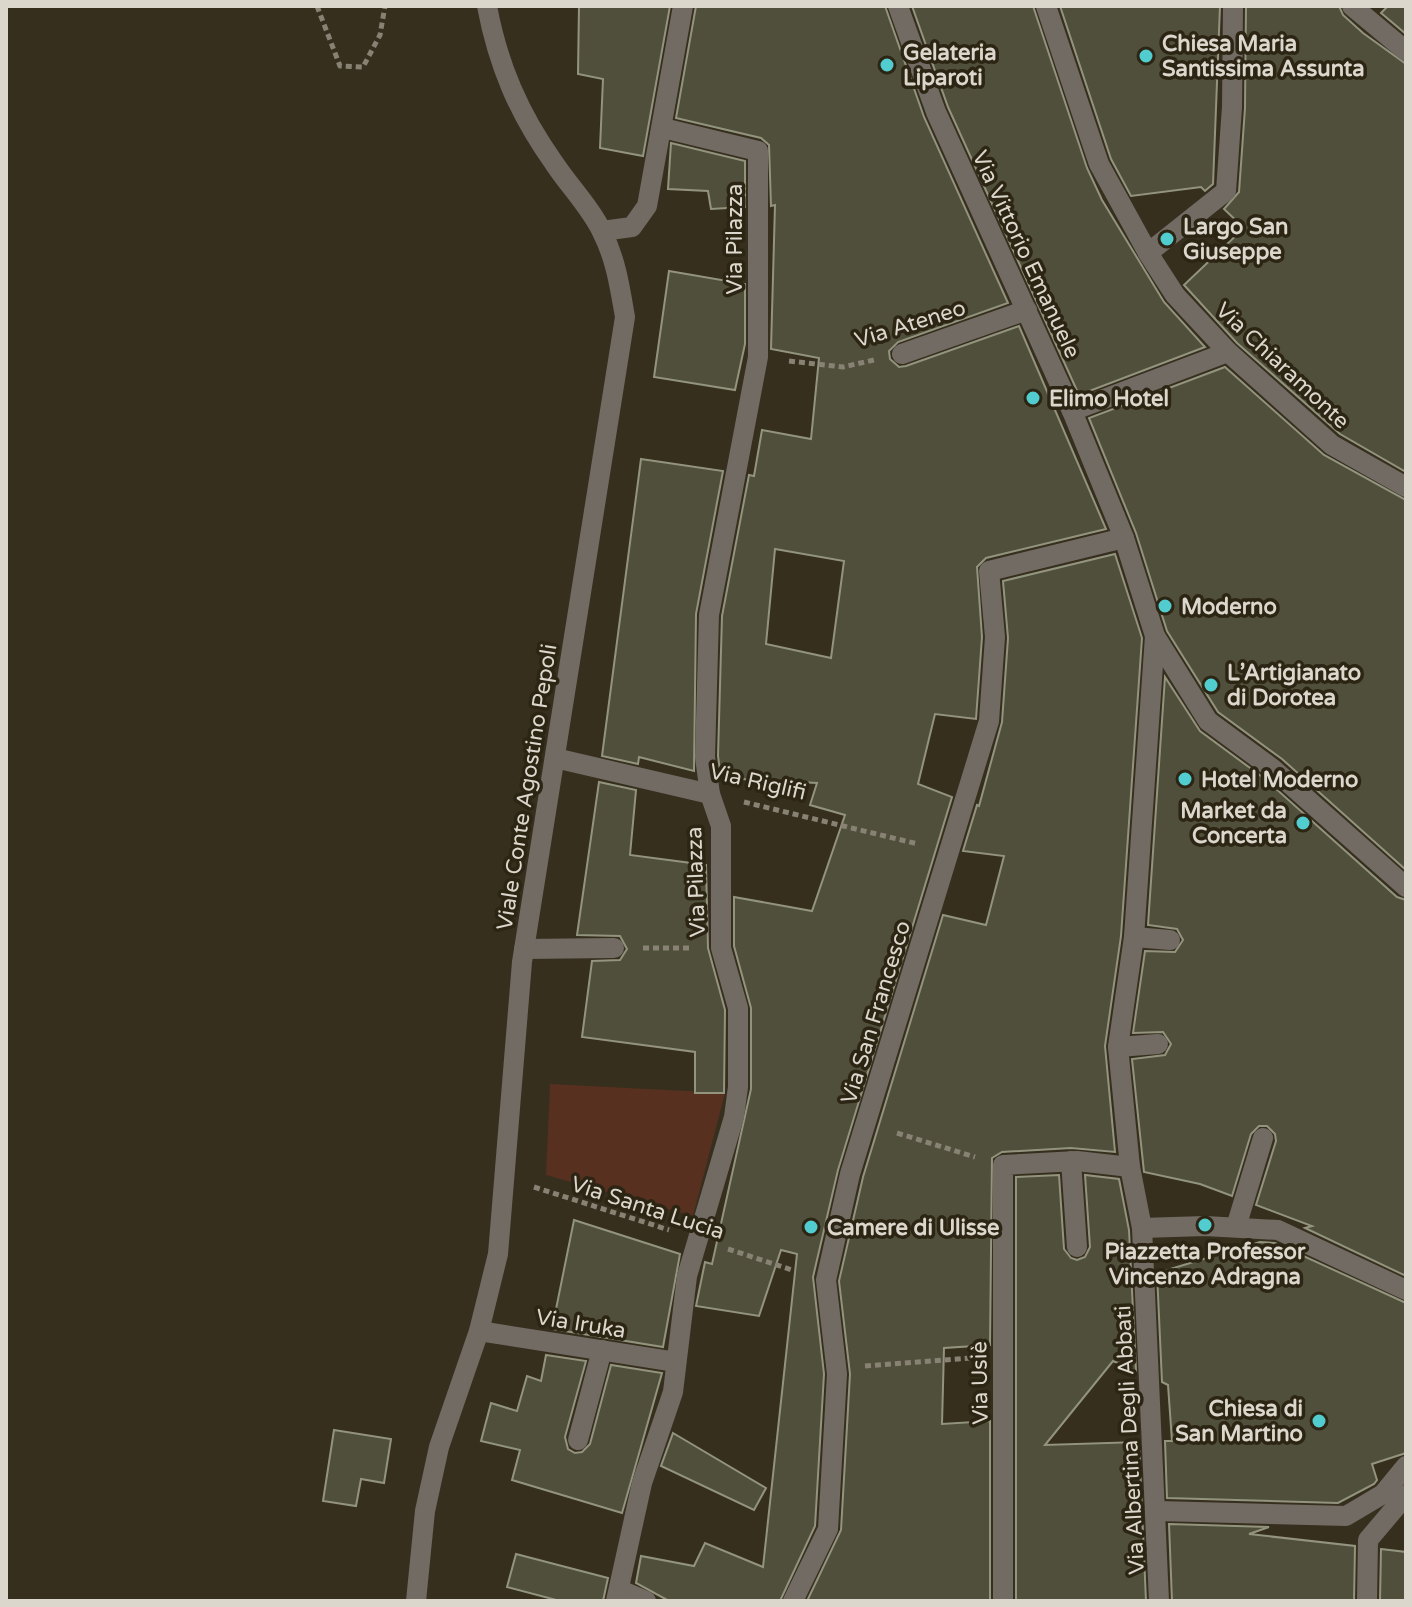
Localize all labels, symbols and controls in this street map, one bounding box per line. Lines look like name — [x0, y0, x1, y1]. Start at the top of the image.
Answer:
place label: Chiesa Maria Santissima Assunta — [1162, 31, 1365, 82]
place label: Gelateria Liparoti — [903, 40, 997, 91]
marker: Chiesa Maria Santissima Assunta — [1137, 47, 1155, 65]
marker: Gelateria Liparoti — [878, 56, 896, 74]
street label: Via Vittorio Emanuele — [967, 147, 1086, 362]
street label: Via Pilazza — [722, 184, 748, 294]
place label: Largo San Giuseppe — [1183, 214, 1288, 265]
marker: Largo San Giuseppe — [1158, 230, 1176, 248]
street label: Via Ateneo — [852, 295, 969, 353]
street label: Via Chiaramonte — [1210, 297, 1355, 434]
place label: Elimo Hotel — [1049, 386, 1169, 412]
marker: Elimo Hotel — [1024, 389, 1042, 407]
place label: Moderno — [1181, 594, 1277, 620]
marker: Moderno — [1156, 597, 1174, 615]
street label: Viale Conte Agostino Pepoli — [491, 642, 562, 932]
place label: L’Artigianato di Dorotea — [1227, 660, 1361, 711]
marker: L’Artigianato di Dorotea — [1202, 676, 1220, 694]
street label: Via Riglifi — [707, 758, 809, 806]
place label: Hotel Moderno — [1201, 767, 1358, 793]
marker: Hotel Moderno — [1176, 770, 1194, 788]
place label: Market da Concerta — [1180, 798, 1287, 849]
marker: Market da Concerta — [1294, 814, 1312, 832]
street label: Via Pilazza — [681, 826, 711, 938]
street label: Via San Francesco — [836, 918, 916, 1107]
street label: Via Santa Lucia — [568, 1171, 728, 1245]
place label: Camere di Ulisse — [827, 1215, 1000, 1241]
marker: Piazzetta Professor Vincenzo Adragna — [1196, 1216, 1214, 1234]
marker: Camere di Ulisse — [802, 1218, 820, 1236]
place label: Piazzetta Professor Vincenzo Adragna — [1105, 1239, 1306, 1290]
street label: Via Iruka — [534, 1304, 628, 1344]
street label: Via Albertina Degli Abbati — [1110, 1305, 1150, 1575]
street label: Via Usiè — [966, 1341, 994, 1425]
place label: Chiesa di San Martino — [1175, 1396, 1303, 1447]
marker: Chiesa di San Martino — [1310, 1412, 1328, 1430]

